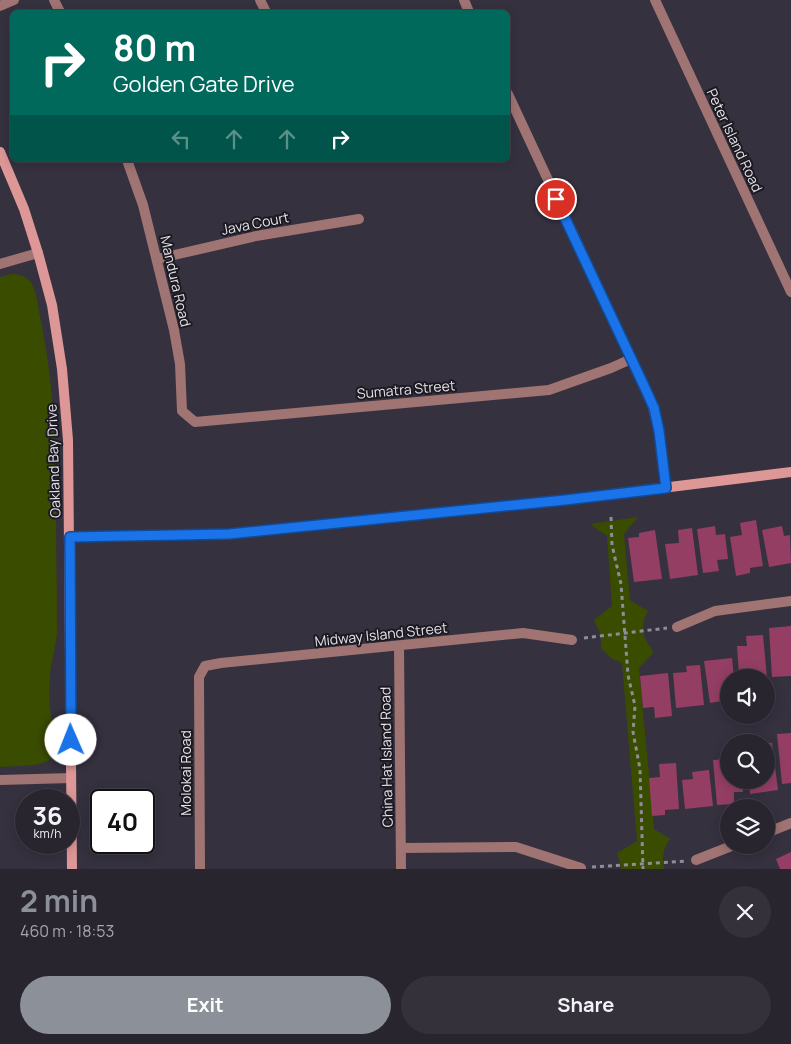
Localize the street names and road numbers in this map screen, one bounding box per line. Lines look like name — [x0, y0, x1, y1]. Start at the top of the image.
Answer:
street label: Peter Island Road — [703, 85, 767, 195]
street label: Java Court — [220, 207, 291, 239]
street label: Mandura Road — [156, 234, 196, 328]
street label: Sumatra Street — [356, 375, 456, 403]
street label: Oakland Bay Drive — [42, 404, 64, 518]
street label: Midway Island Street — [314, 618, 449, 650]
street label: China Hat Island Road — [375, 687, 397, 827]
street label: Molokai Road — [176, 730, 195, 816]

